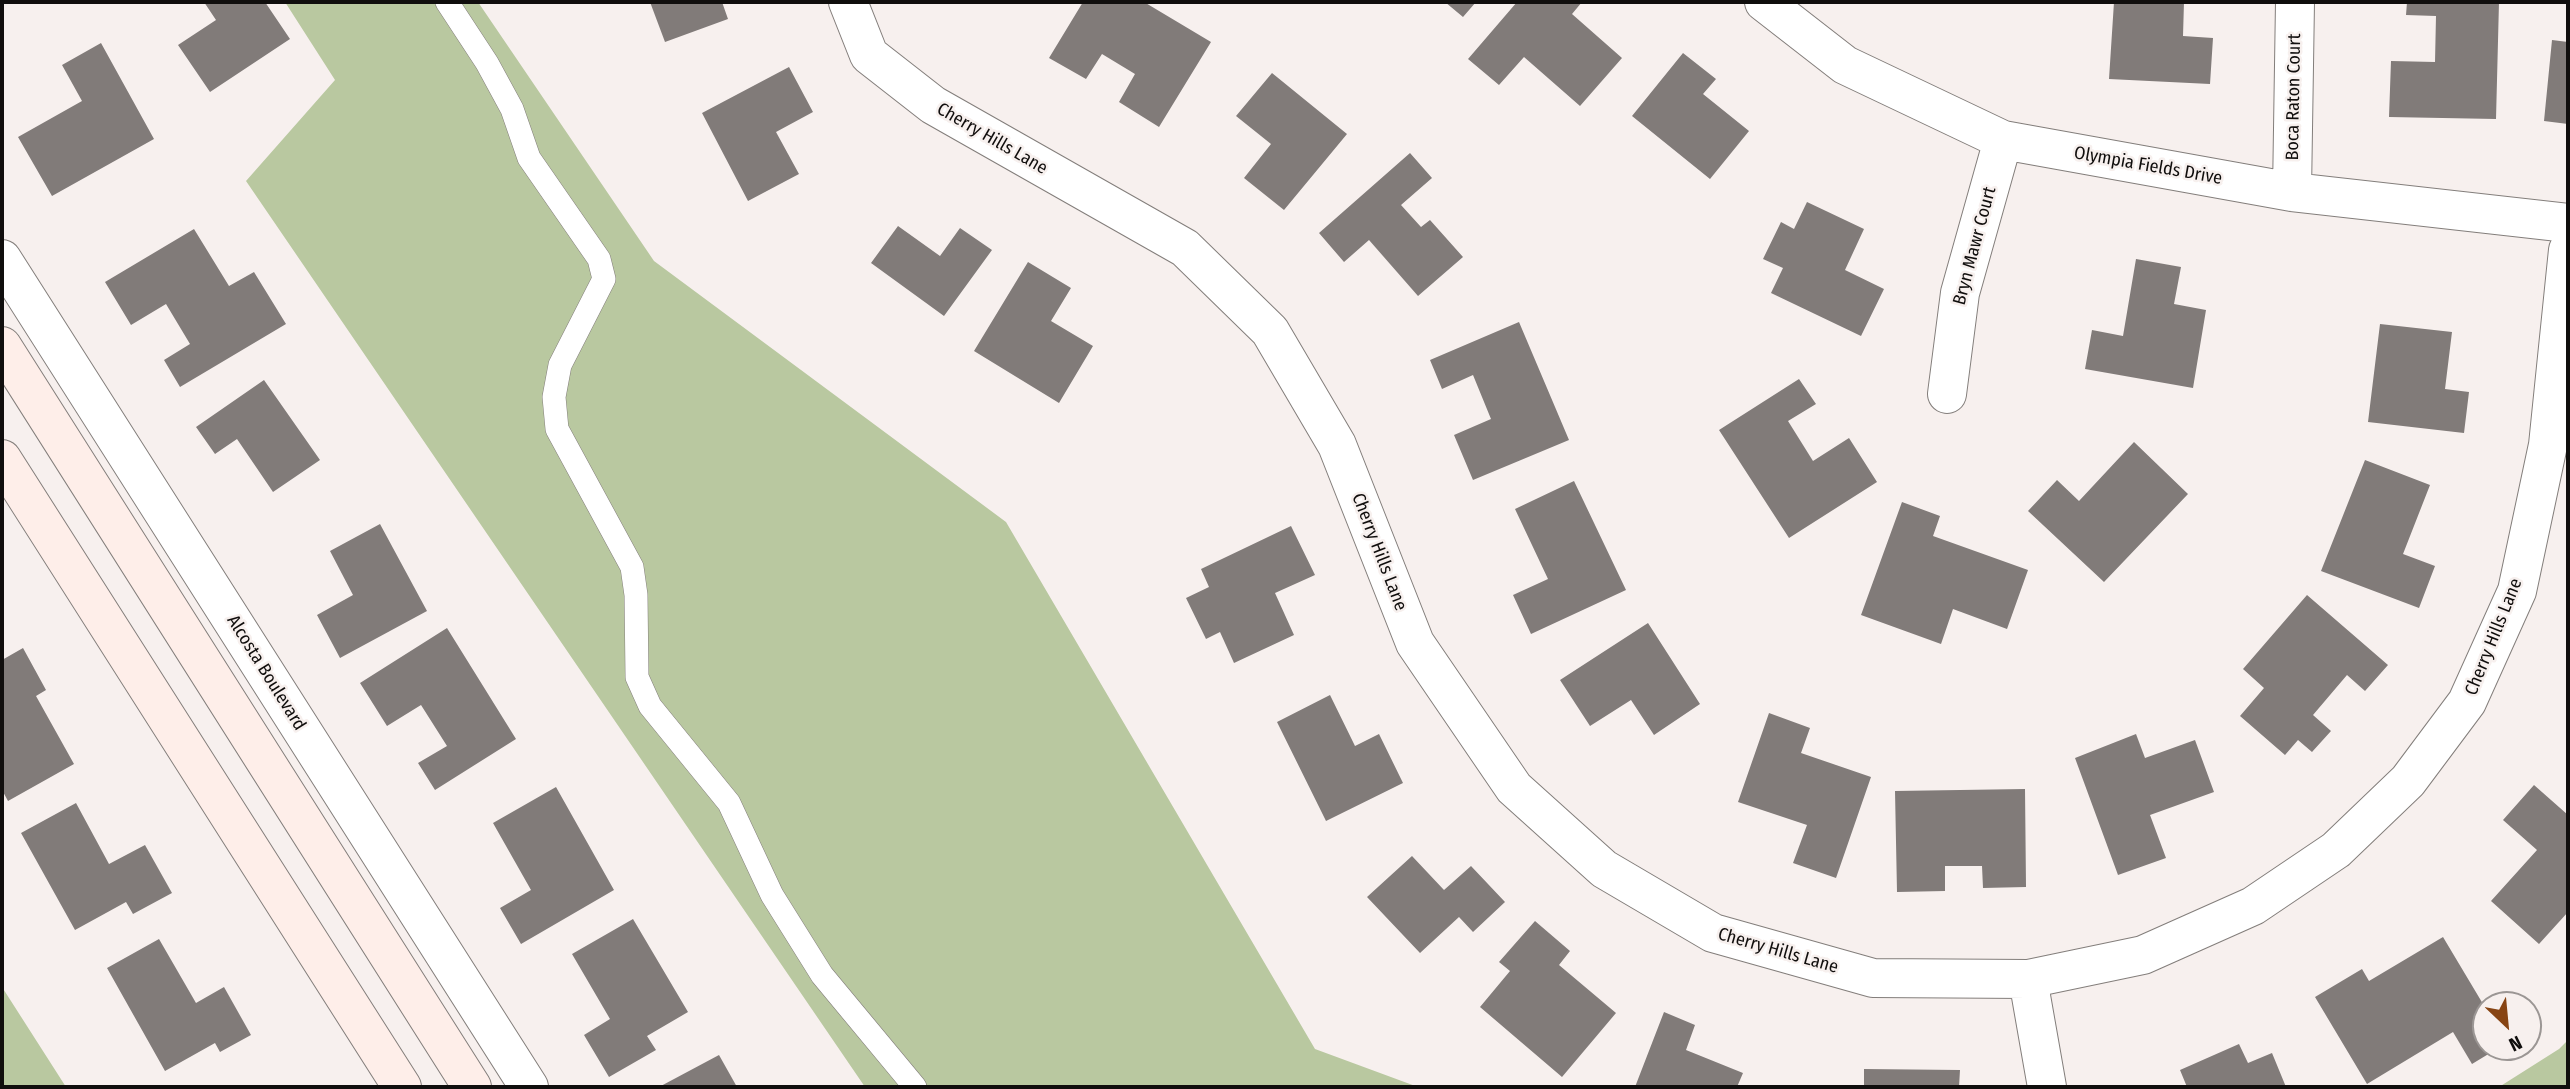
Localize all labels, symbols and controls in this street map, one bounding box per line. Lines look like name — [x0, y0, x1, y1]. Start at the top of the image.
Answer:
street label: Boca Raton Court — [2282, 33, 2306, 161]
street label: Cherry Hills Lane — [933, 99, 1051, 179]
street label: Olympia Fields Drive — [2072, 142, 2224, 190]
street label: Bryn Mawr Court — [1949, 185, 2001, 307]
street label: Cherry Hills Lane — [1347, 490, 1411, 614]
street label: Cherry Hills Lane — [2461, 575, 2527, 699]
street label: Alcosta Boulevard — [222, 611, 310, 735]
street label: Cherry Hills Lane — [1715, 924, 1841, 978]
north arrow — [2472, 991, 2542, 1061]
text: N — [2505, 1031, 2526, 1056]

